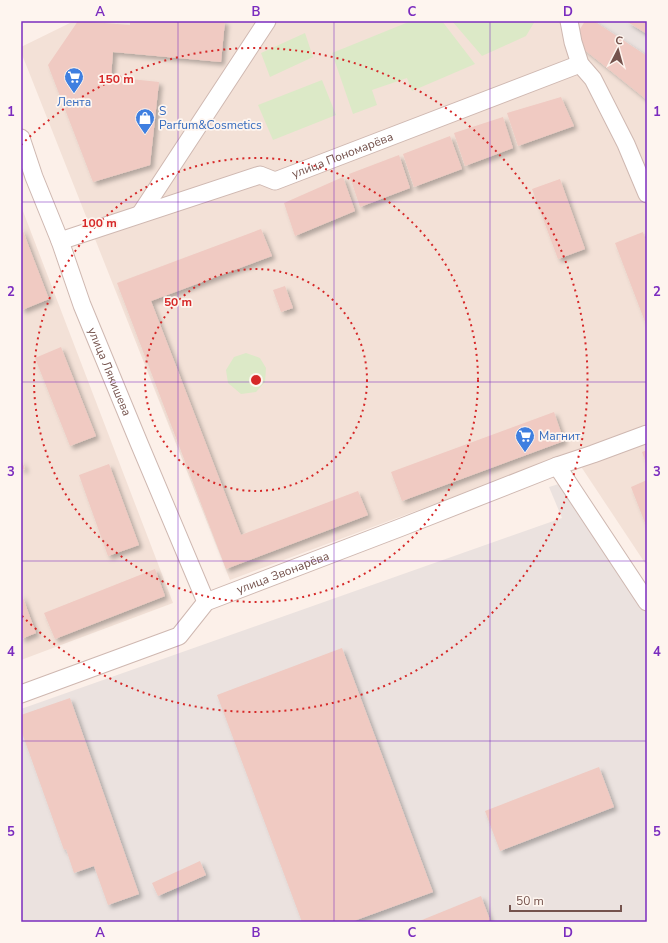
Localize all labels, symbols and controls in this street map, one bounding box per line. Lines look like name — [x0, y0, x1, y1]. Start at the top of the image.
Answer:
text: A — [95, 3, 105, 21]
text: B — [252, 3, 261, 21]
text: C — [408, 3, 417, 21]
text: D — [563, 3, 573, 21]
north arrow — [598, 30, 638, 70]
text: С — [614, 33, 624, 48]
supermarket icon: Лента — [63, 66, 85, 94]
text: 150 m — [98, 71, 134, 87]
place label: Лента — [57, 94, 91, 110]
text: 1 — [7, 103, 15, 121]
place label: S Parfum&Cosmetics — [159, 103, 262, 133]
text: 1 — [653, 103, 661, 121]
shop icon: S Parfum&Cosmetics — [134, 107, 156, 135]
street label: улица Пономарёва — [289, 128, 395, 182]
text: 100 m — [81, 215, 117, 231]
text: 2 — [7, 283, 15, 301]
text: 2 — [653, 283, 661, 301]
text: 50 m — [164, 294, 192, 310]
street label: улица Лякишева — [84, 325, 135, 418]
centre of rings — [249, 373, 263, 387]
supermarket icon: Магнит — [514, 425, 536, 453]
place label: Магнит — [539, 428, 581, 444]
text: 3 — [7, 463, 15, 481]
text: 3 — [653, 463, 661, 481]
street label: улица Звонарёва — [234, 548, 331, 598]
text: 4 — [7, 643, 15, 661]
text: 4 — [653, 643, 661, 661]
text: 5 — [7, 823, 15, 841]
text: 5 — [653, 823, 661, 841]
scale bar — [510, 887, 621, 913]
text: 50 m — [516, 893, 544, 909]
text: A — [95, 924, 105, 942]
text: B — [252, 924, 261, 942]
text: C — [408, 924, 417, 942]
text: D — [563, 924, 573, 942]

